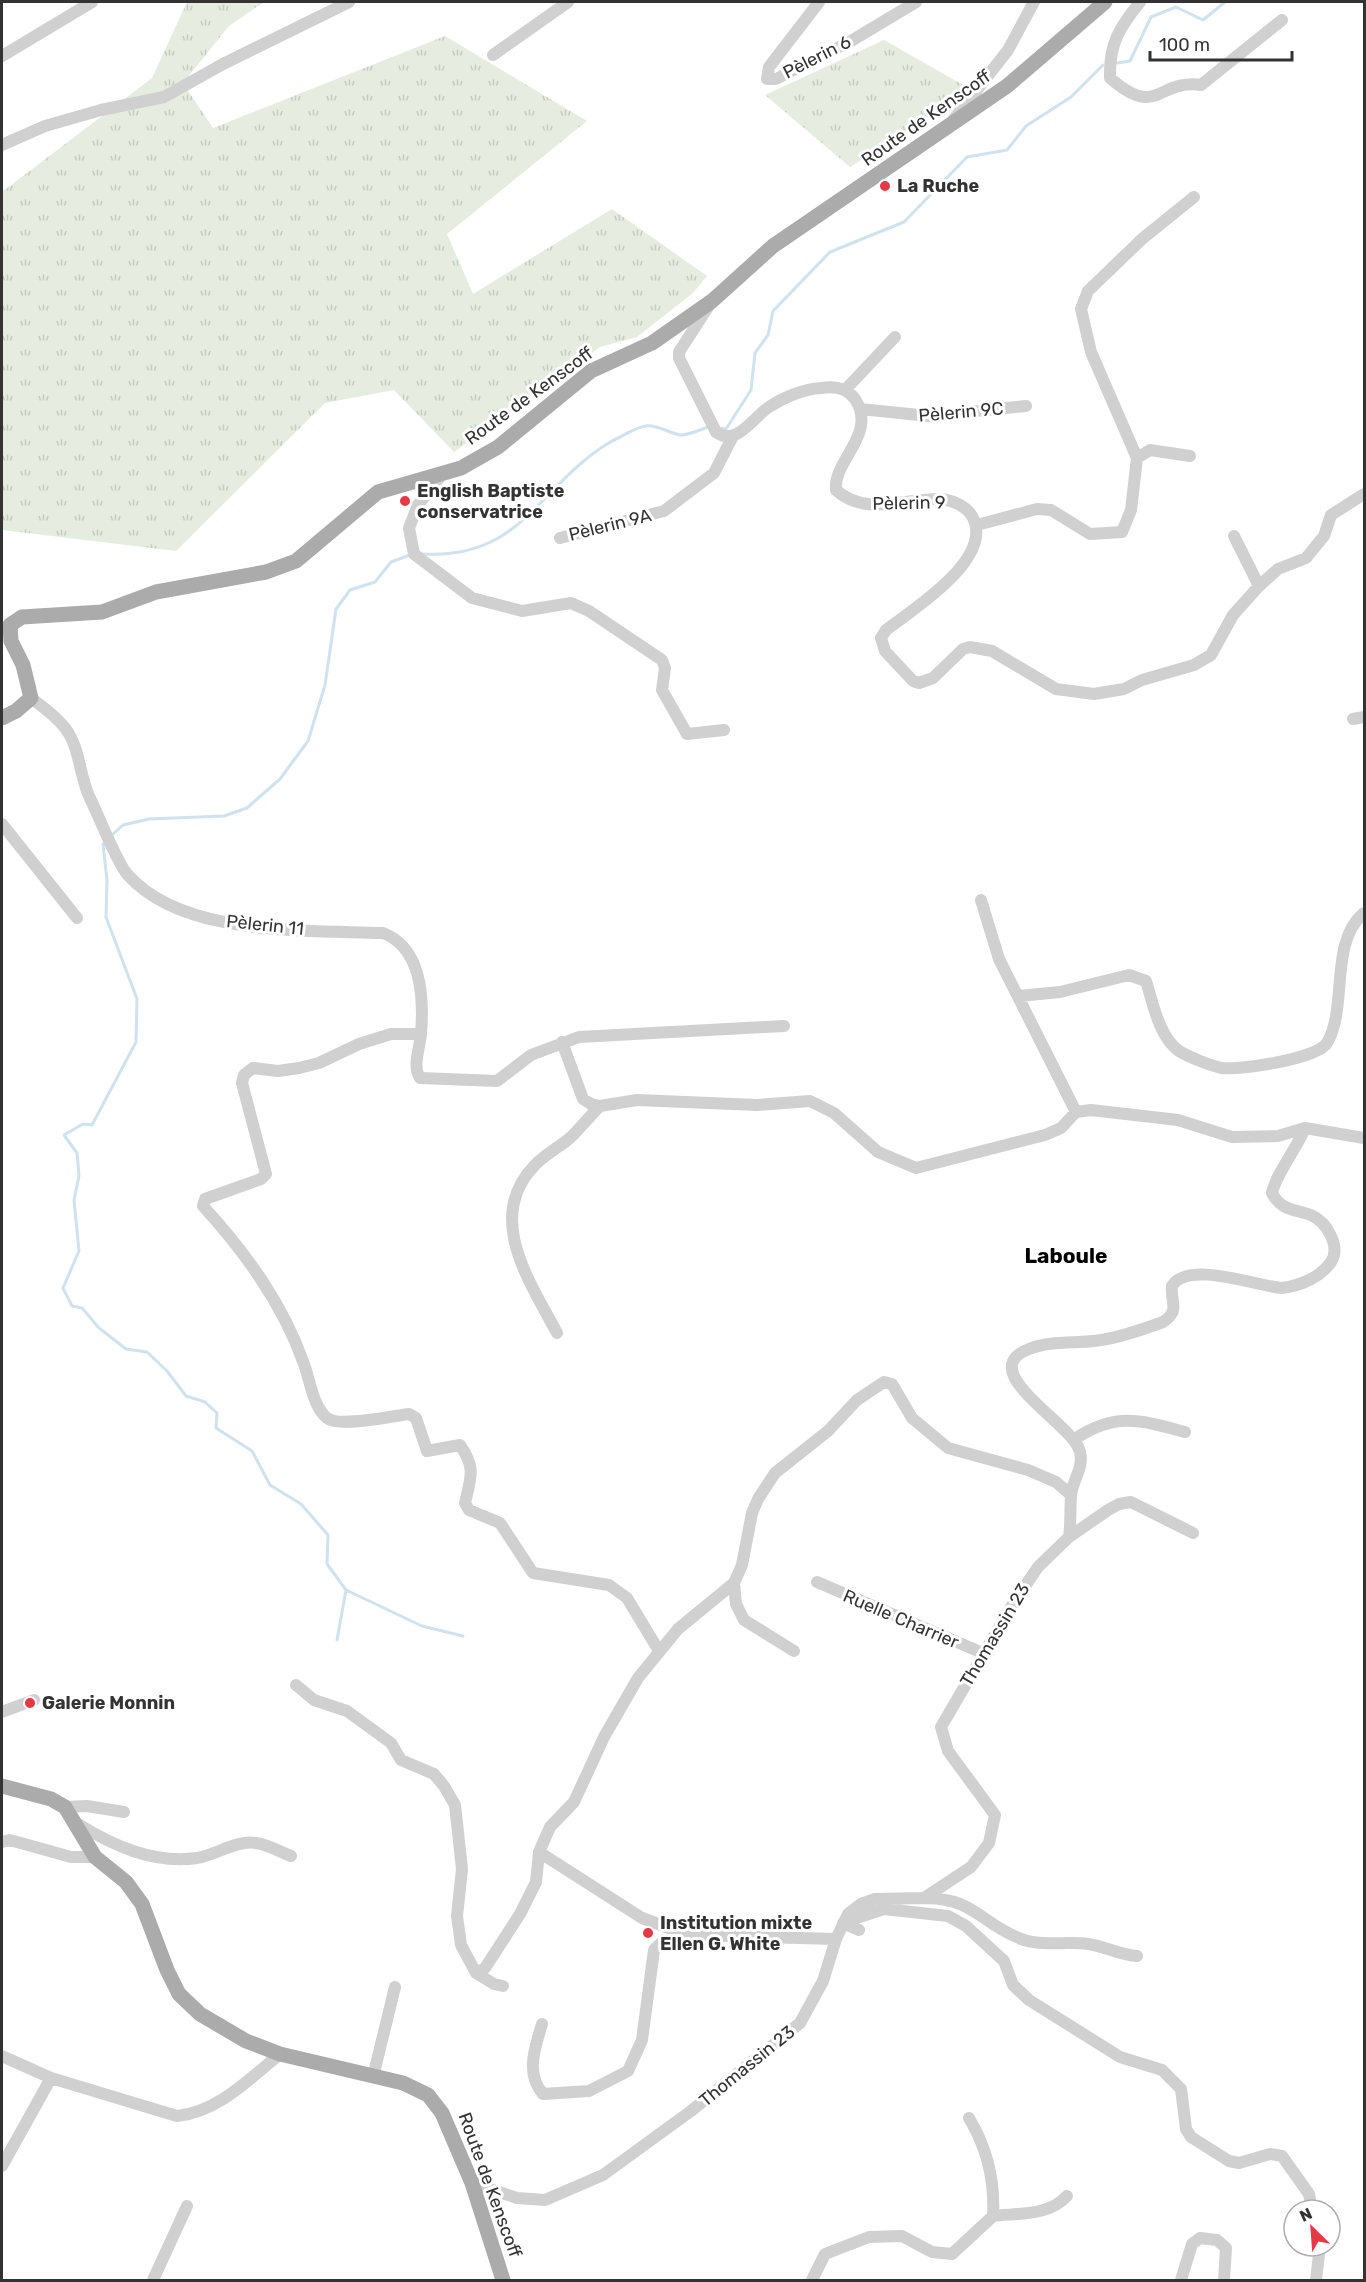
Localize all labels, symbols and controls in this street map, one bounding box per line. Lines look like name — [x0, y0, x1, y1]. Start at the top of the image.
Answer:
scale bar — [1150, 24, 1292, 62]
street label: Pèlerin 6 — [779, 30, 855, 83]
text: 100 m — [1159, 34, 1210, 56]
street label: Route de Kenscoff — [857, 65, 995, 171]
place label: La Ruche — [897, 175, 979, 197]
marker: La Ruche — [878, 179, 892, 193]
street label: Route de Kenscoff — [461, 342, 598, 450]
street label: Pèlerin 9C — [918, 397, 1004, 427]
place label: English Baptiste conservatrice — [417, 480, 565, 523]
street label: Pèlerin 9 — [872, 491, 946, 515]
marker: English Baptiste conservatrice — [398, 494, 412, 508]
street label: Pèlerin 9A — [566, 504, 654, 546]
street label: Pèlerin 11 — [225, 910, 305, 940]
district label: Laboule — [1025, 1243, 1107, 1268]
street label: Thomassin 23 — [956, 1579, 1034, 1691]
street label: Ruelle Charrier — [840, 1585, 962, 1653]
place label: Galerie Monnin — [42, 1692, 175, 1714]
marker: Galerie Monnin — [23, 1696, 37, 1710]
place label: Institution mixte Ellen G. White — [660, 1912, 812, 1955]
marker: Institution mixte Ellen G. White — [641, 1926, 655, 1940]
street label: Thomassin 23 — [695, 2021, 799, 2111]
street label: Route de Kenscoff — [454, 2110, 527, 2261]
north arrow — [1282, 2198, 1342, 2258]
text: N — [1297, 2204, 1315, 2226]

